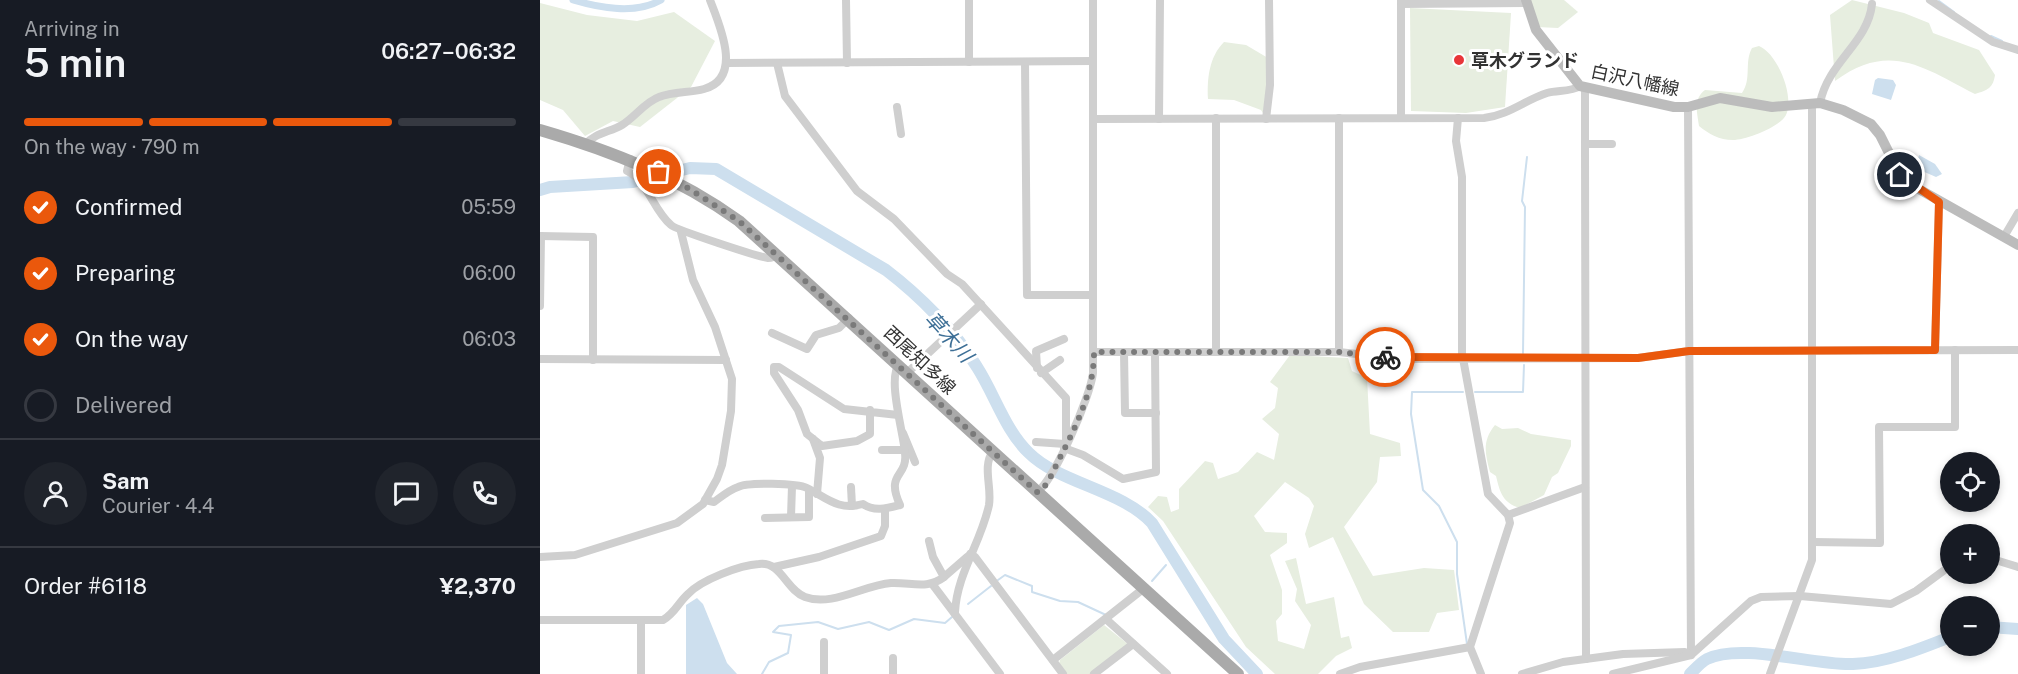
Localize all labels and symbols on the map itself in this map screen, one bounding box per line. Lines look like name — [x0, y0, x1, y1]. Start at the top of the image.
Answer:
place label: 草木グランド — [1471, 50, 1579, 71]
marker: 草木グランド — [1452, 53, 1466, 67]
street label: 白沢八幡線 — [1589, 60, 1681, 100]
pin — [633, 146, 684, 197]
pin — [1874, 149, 1925, 200]
water label: 草木川 — [920, 307, 979, 369]
street label: 西尾知多線 — [880, 322, 960, 398]
courier — [1355, 327, 1415, 387]

